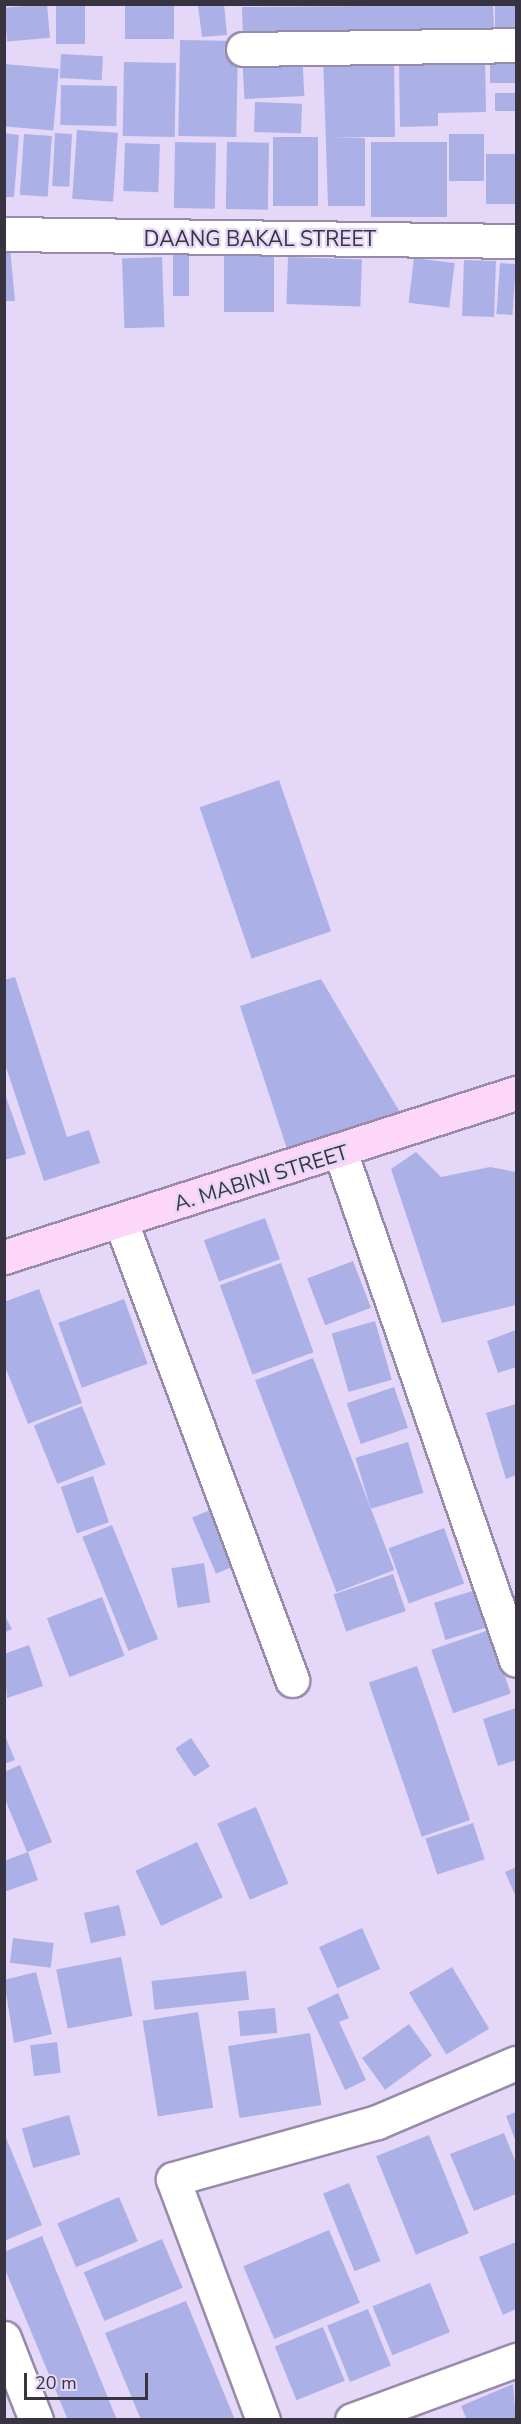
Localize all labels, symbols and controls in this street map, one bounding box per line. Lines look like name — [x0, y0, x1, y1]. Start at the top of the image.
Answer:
street label: DAANG BAKAL STREET — [144, 226, 376, 252]
street label: A. MABINI STREET — [171, 1139, 351, 1217]
scale bar — [27, 2361, 152, 2399]
text: 20 m — [35, 2371, 77, 2395]

